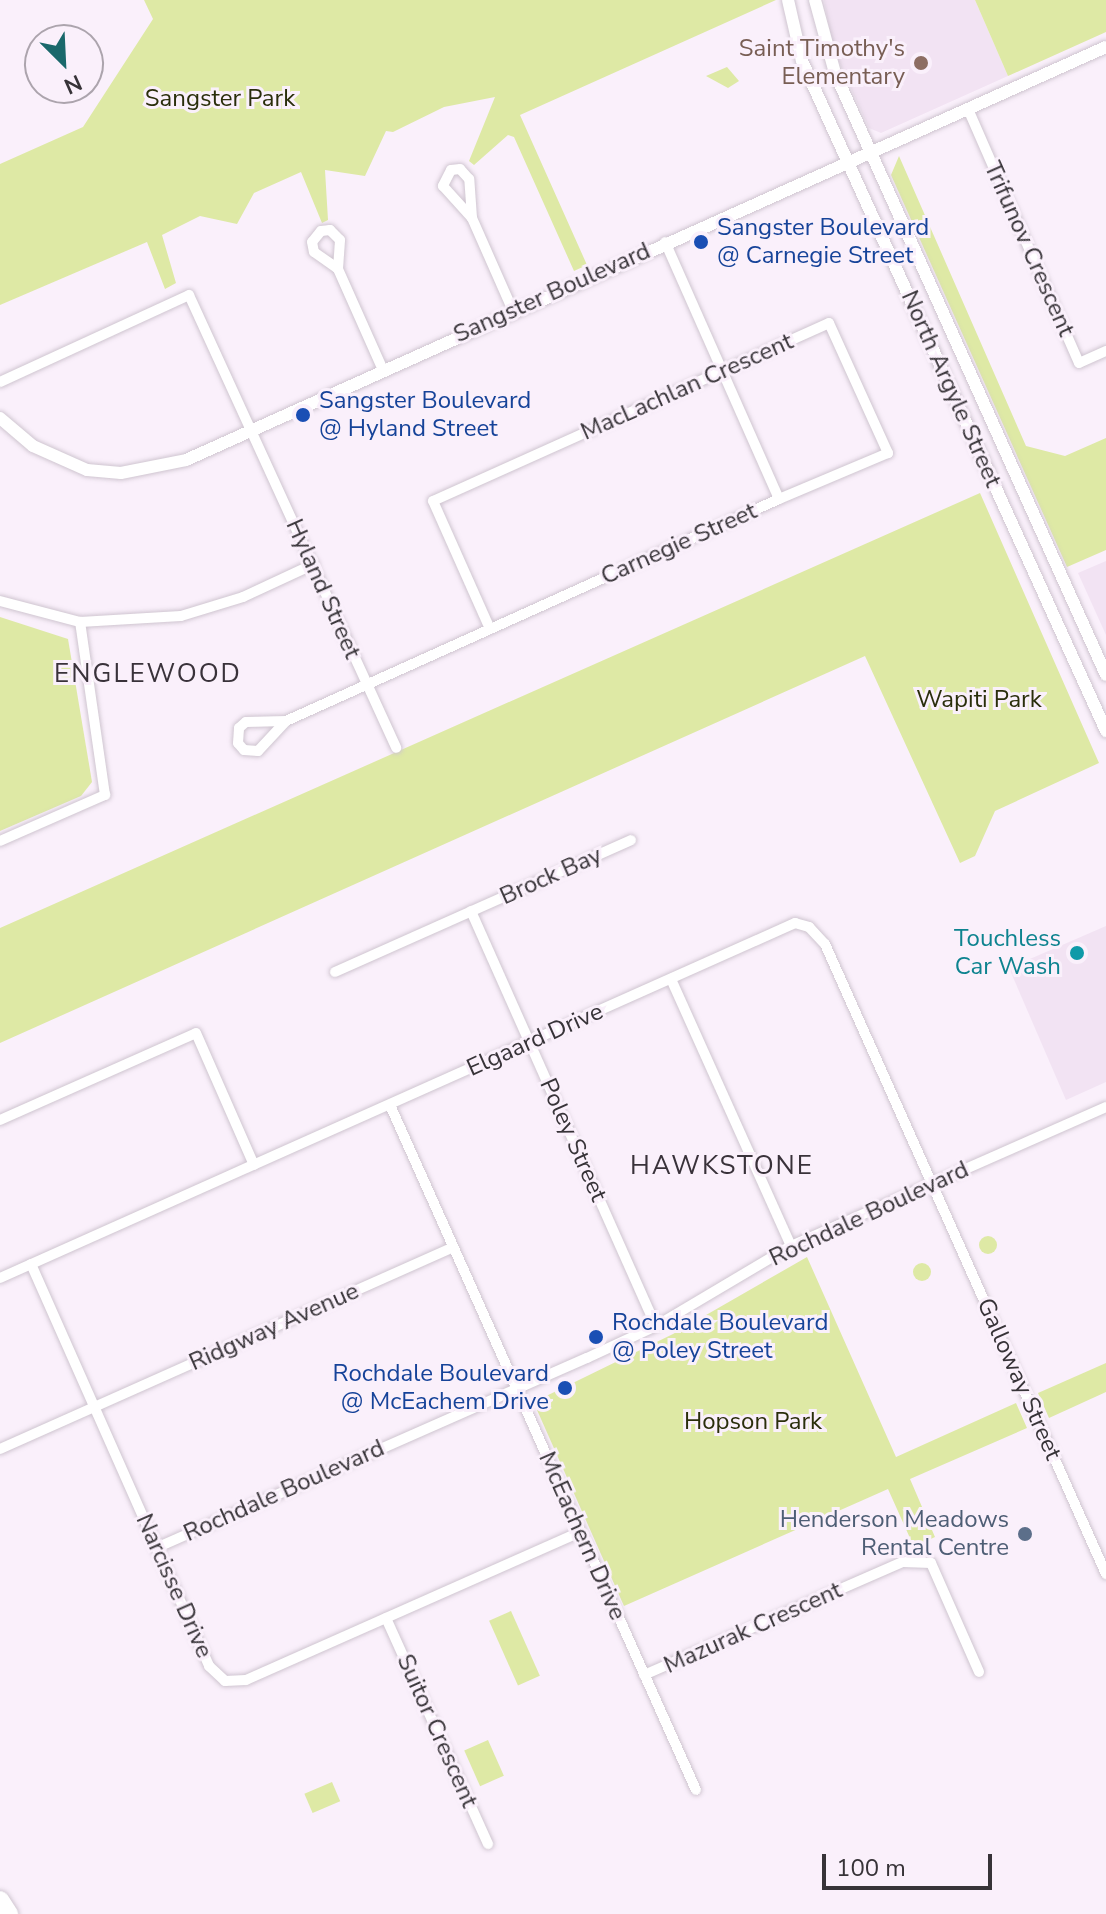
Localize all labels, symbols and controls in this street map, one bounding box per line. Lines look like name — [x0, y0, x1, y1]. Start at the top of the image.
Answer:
north arrow — [24, 24, 104, 104]
place label: Saint Timothy's Elementary — [739, 35, 905, 91]
marker: Saint Timothy's Elementary — [912, 54, 930, 72]
text: N — [59, 67, 87, 101]
park label: Sangster Park — [145, 85, 295, 113]
street label: Trifunov Crescent — [978, 157, 1080, 341]
place label: Sangster Boulevard @ Carnegie Street — [717, 214, 929, 270]
marker: Sangster Boulevard @ Carnegie Street — [692, 233, 710, 251]
street label: Sangster Boulevard — [449, 237, 655, 349]
street label: North Argyle Street — [895, 286, 1007, 492]
street label: MacLachlan Crescent — [577, 327, 797, 447]
place label: Sangster Boulevard @ Hyland Street — [319, 387, 531, 443]
marker: Sangster Boulevard @ Hyland Street — [294, 406, 312, 424]
street label: Carnegie Street — [597, 497, 761, 591]
street label: Hyland Street — [279, 515, 367, 663]
district label: ENGLEWOOD — [54, 658, 242, 690]
park label: Wapiti Park — [916, 686, 1042, 714]
street label: Brock Bay — [496, 841, 606, 911]
place label: Touchless Car Wash — [954, 925, 1061, 981]
marker: Touchless Car Wash — [1068, 944, 1086, 962]
street label: Elgaard Drive — [462, 997, 608, 1083]
street label: Poley Street — [533, 1074, 613, 1206]
district label: HAWKSTONE — [630, 1150, 814, 1182]
street label: Rochdale Boulevard — [765, 1155, 973, 1273]
street label: Ridgway Avenue — [185, 1277, 363, 1377]
street label: Galloway Street — [970, 1294, 1068, 1464]
place label: Rochdale Boulevard @ Poley Street — [612, 1309, 828, 1365]
marker: Rochdale Boulevard @ Poley Street — [587, 1328, 605, 1346]
place label: Rochdale Boulevard @ McEachem Drive — [333, 1360, 549, 1416]
marker: Rochdale Boulevard @ McEachem Drive — [556, 1379, 574, 1397]
park label: Hopson Park — [684, 1408, 822, 1436]
street label: Rochdale Boulevard — [179, 1434, 389, 1548]
street label: McEachern Drive — [532, 1447, 632, 1625]
place label: Henderson Meadows Rental Centre — [780, 1506, 1009, 1562]
street label: Narcisse Drive — [129, 1510, 219, 1662]
marker: Henderson Meadows Rental Centre — [1016, 1525, 1034, 1543]
street label: Mazurak Crescent — [660, 1576, 846, 1680]
street label: Suitor Crescent — [390, 1650, 484, 1812]
scale bar — [826, 1838, 996, 1888]
text: 100 m — [836, 1852, 906, 1884]

